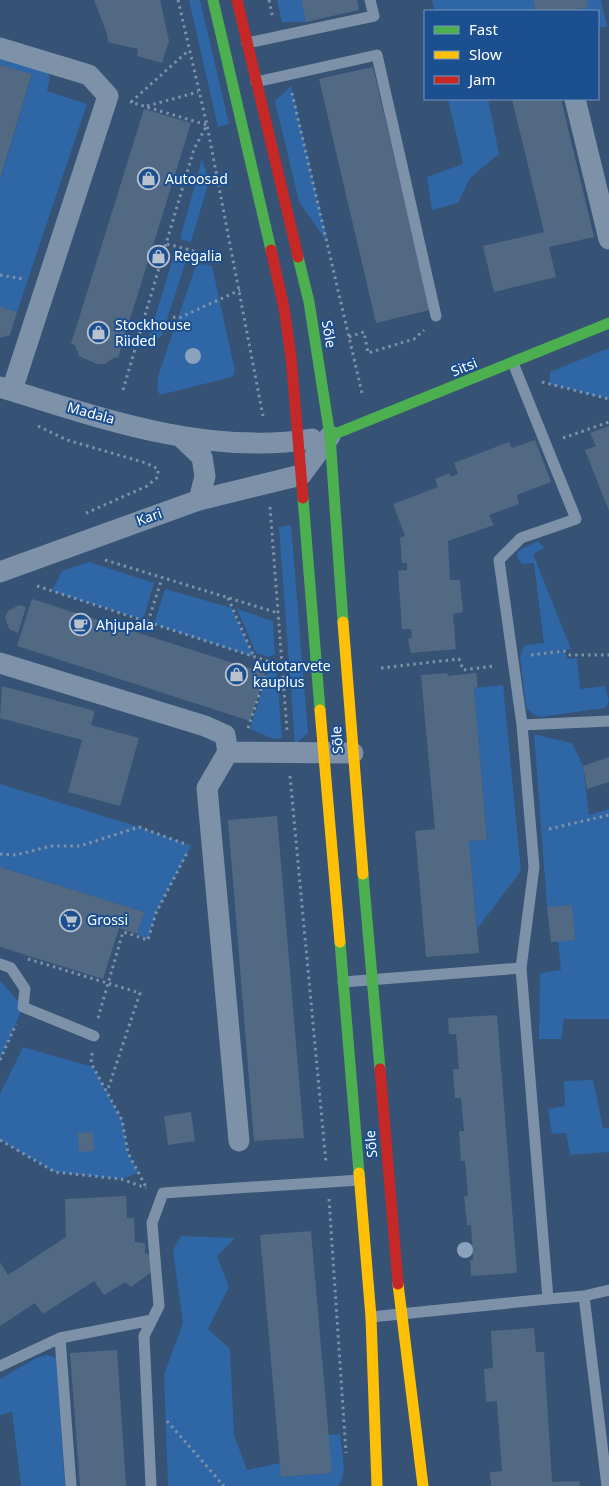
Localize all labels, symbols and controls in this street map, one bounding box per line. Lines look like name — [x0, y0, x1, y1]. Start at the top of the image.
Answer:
legend — [424, 10, 599, 100]
text: Fast — [469, 19, 498, 39]
text: Slow — [469, 44, 502, 64]
text: Jam — [467, 69, 496, 89]
shop icon: Autoosad — [137, 167, 161, 191]
place label: Autoosad — [165, 169, 228, 188]
shop icon: Regalia — [146, 244, 170, 268]
place label: Regalia — [174, 246, 222, 265]
place label: Stockhouse Riided — [115, 315, 191, 350]
street label: Sõle — [318, 319, 341, 349]
shop icon: Stockhouse Riided — [87, 321, 111, 345]
street label: Sitsi — [448, 353, 480, 380]
street label: Madala — [65, 397, 117, 428]
street label: Kari — [133, 503, 164, 530]
cafe icon: Ahjupala — [68, 613, 92, 637]
place label: Ahjupala — [96, 615, 154, 634]
place label: Autotarvete kauplus — [253, 656, 331, 691]
shop icon: Autotarvete kauplus — [225, 662, 249, 686]
street label: Sõle — [326, 725, 347, 754]
supermarket icon: Grossi — [59, 908, 83, 932]
place label: Grossi — [87, 910, 128, 929]
street label: Sõle — [360, 1129, 381, 1159]

